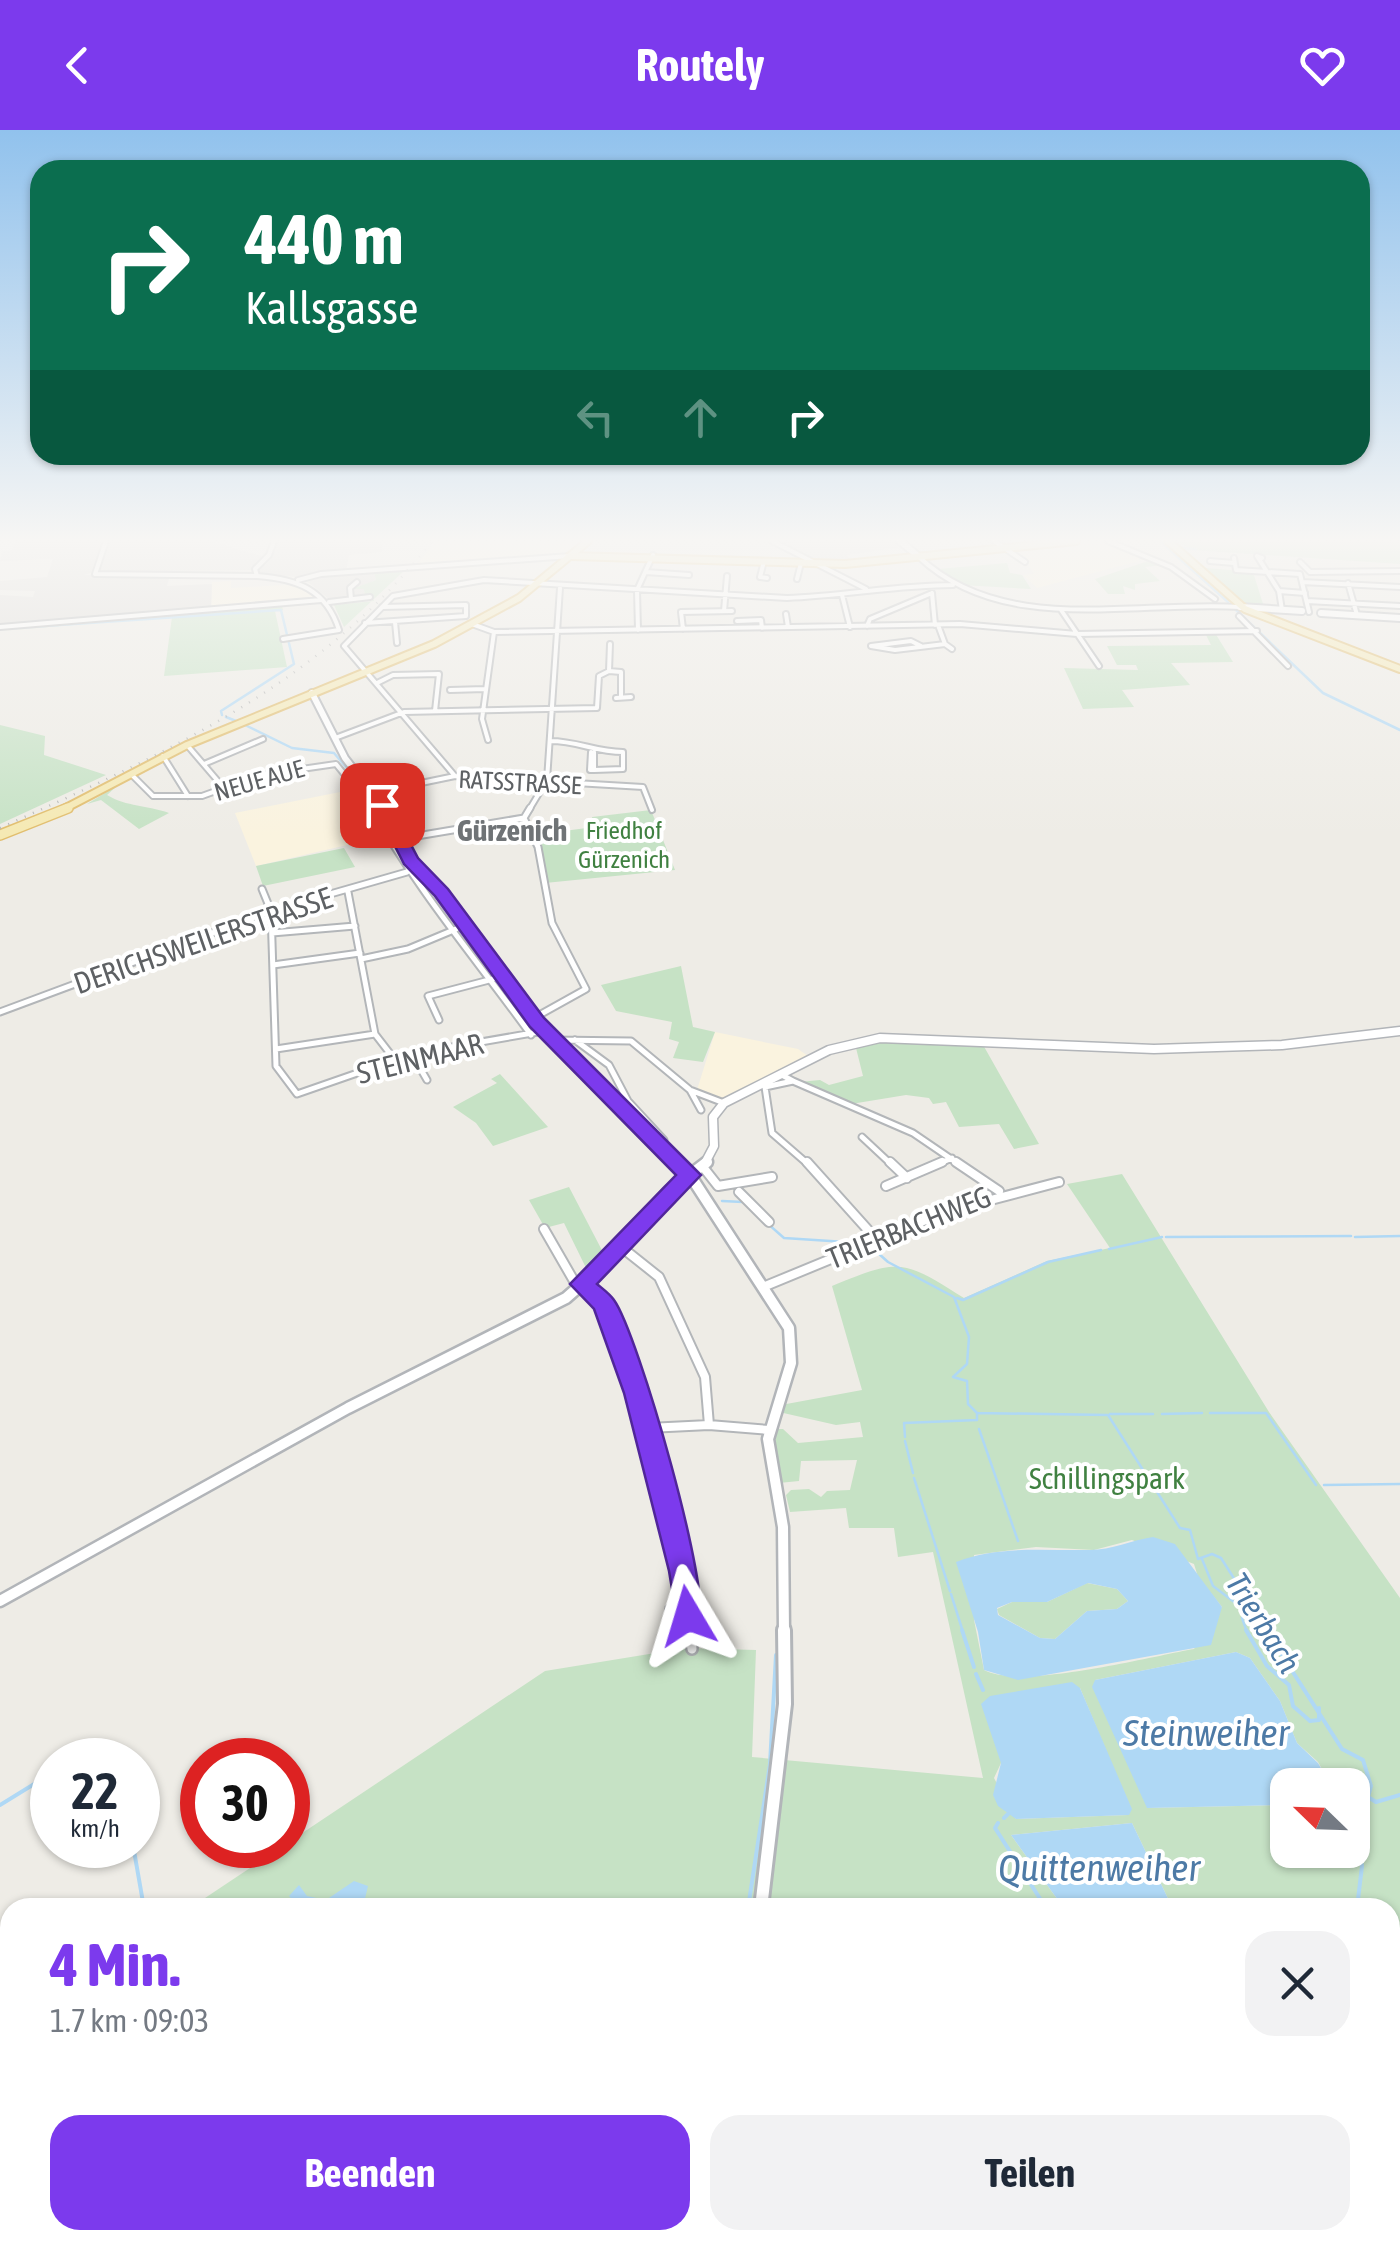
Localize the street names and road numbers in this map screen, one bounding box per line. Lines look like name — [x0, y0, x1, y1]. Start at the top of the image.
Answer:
street label: NEUE AUE — [211, 754, 307, 806]
street label: RATSSTRASSE — [458, 765, 583, 799]
street label: DERICHSWEILERSTRASSE — [69, 880, 336, 1000]
street label: STEINMAAR — [353, 1026, 486, 1090]
street label: TRIERBACHWEG — [822, 1179, 996, 1275]

